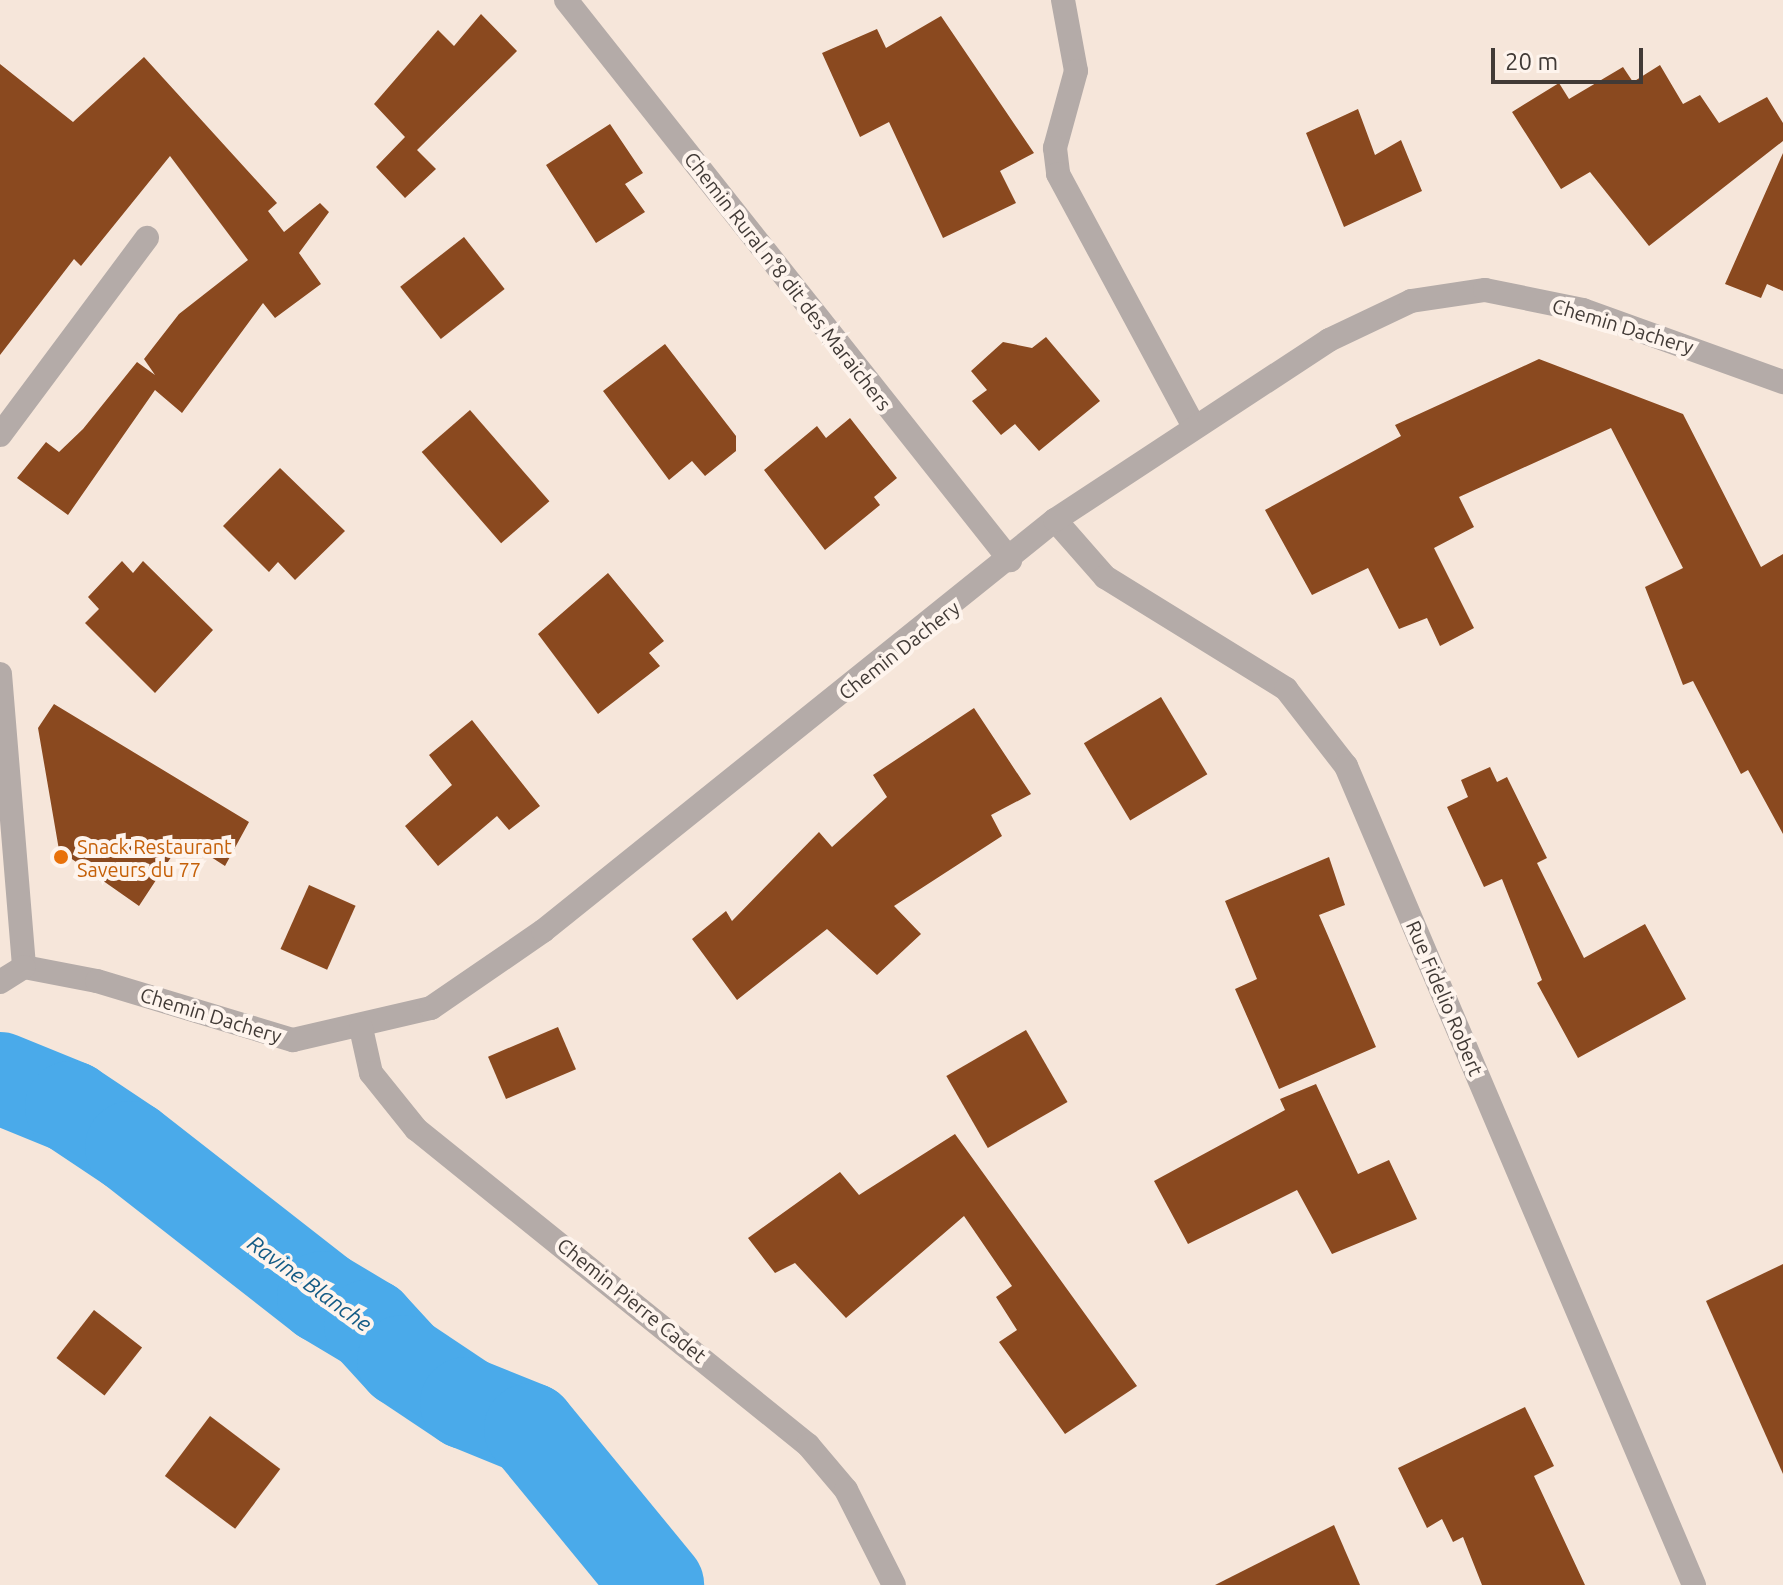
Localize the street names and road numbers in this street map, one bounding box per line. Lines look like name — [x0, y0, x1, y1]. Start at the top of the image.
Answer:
street label: Chemin Rural n°8 dit des Maraichers — [680, 147, 896, 415]
street label: Chemin Dachery — [1549, 293, 1697, 359]
street label: Chemin Dachery — [834, 595, 964, 705]
street label: Rue Fidelio Robert — [1401, 917, 1489, 1079]
street label: Chemin Dachery — [137, 982, 285, 1048]
street label: Chemin Pierre Cadet — [553, 1233, 711, 1367]

